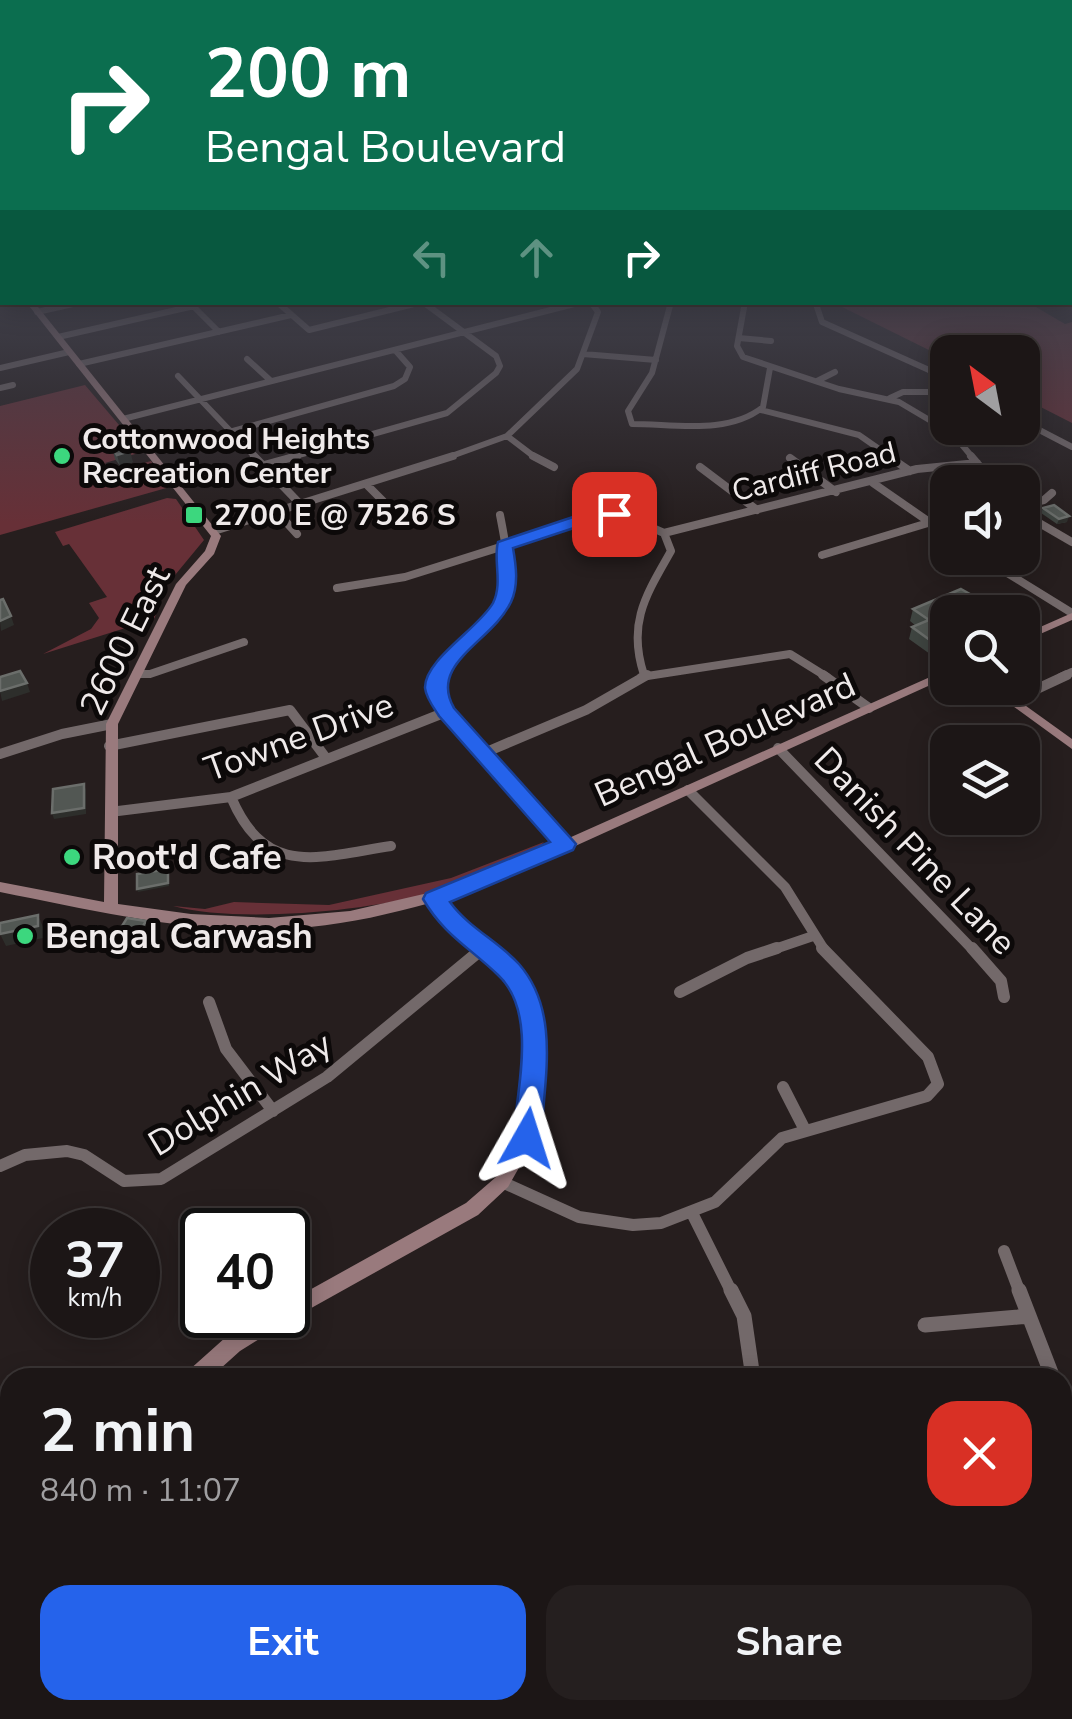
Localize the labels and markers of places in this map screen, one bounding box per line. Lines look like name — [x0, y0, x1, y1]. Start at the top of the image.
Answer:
place label: Cottonwood Heights Recreation Center — [82, 419, 370, 494]
marker: Cottonwood Heights Recreation Center — [51, 445, 73, 467]
pin — [572, 472, 657, 557]
place label: 2700 E @ 7526 S — [214, 495, 456, 536]
marker: 2700 E @ 7526 S — [183, 504, 205, 526]
place label: Root'd Cafe — [92, 834, 282, 881]
marker: Root'd Cafe — [61, 846, 83, 868]
place label: Bengal Carwash — [45, 913, 313, 960]
marker: Bengal Carwash — [14, 925, 36, 947]

